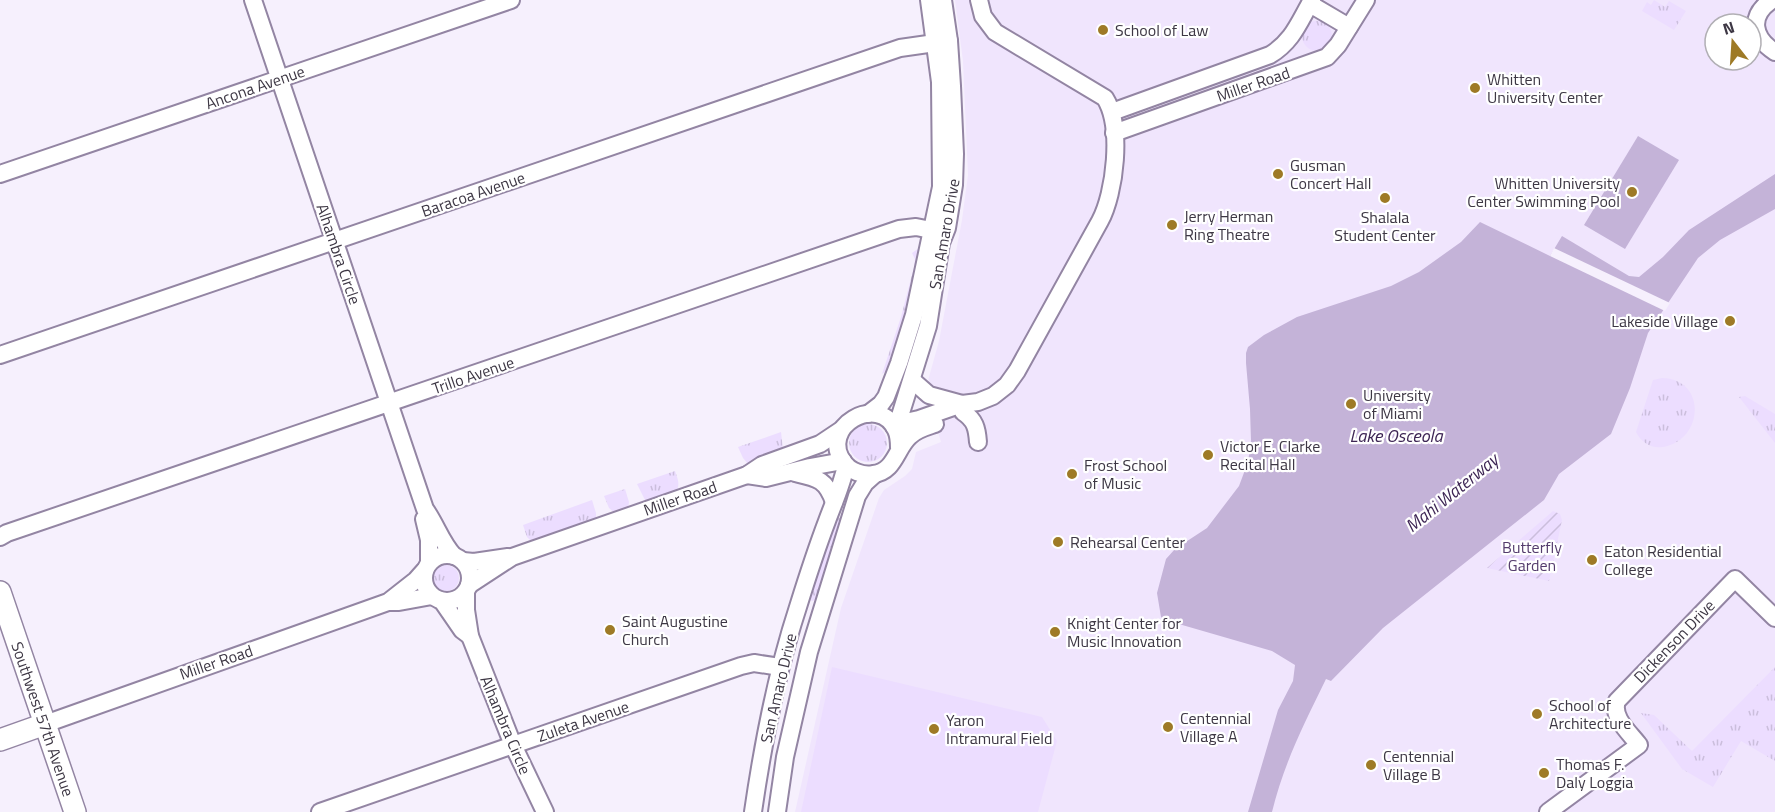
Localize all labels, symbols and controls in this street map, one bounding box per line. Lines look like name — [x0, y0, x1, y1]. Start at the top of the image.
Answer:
north arrow — [1703, 12, 1763, 72]
text: N — [1720, 15, 1737, 41]
place label: School of Law — [1115, 18, 1209, 42]
marker: School of Law — [1096, 23, 1110, 37]
street label: Ancona Avenue — [202, 59, 308, 115]
street label: Miller Road — [1213, 60, 1293, 108]
place label: Whitten University Center — [1487, 67, 1603, 109]
marker: Whitten University Center — [1468, 81, 1482, 95]
place label: Gusman Concert Hall — [1290, 153, 1371, 195]
street label: Baracoa Avenue — [418, 165, 528, 223]
marker: Gusman Concert Hall — [1271, 167, 1285, 181]
place label: Whitten University Center Swimming Pool — [1467, 171, 1620, 213]
street label: San Amaro Drive — [922, 177, 966, 291]
marker: Whitten University Center Swimming Pool — [1625, 185, 1639, 199]
marker: Shalala Student Center — [1378, 191, 1392, 205]
street label: Alhambra Circle — [311, 200, 367, 308]
place label: Jerry Herman Ring Theatre — [1184, 204, 1273, 246]
place label: Shalala Student Center — [1334, 205, 1436, 247]
marker: Jerry Herman Ring Theatre — [1165, 218, 1179, 232]
place label: Lakeside Village — [1611, 309, 1718, 333]
marker: Lakeside Village — [1723, 314, 1737, 328]
street label: Trillo Avenue — [429, 350, 517, 400]
place label: University of Miami — [1363, 383, 1431, 425]
marker: University of Miami — [1344, 397, 1358, 411]
water label: Lake Osceola — [1350, 422, 1443, 449]
place label: Victor E. Clarke Recital Hall — [1220, 434, 1320, 476]
water label: Mahi Waterway — [1399, 445, 1506, 539]
marker: Victor E. Clarke Recital Hall — [1201, 448, 1215, 462]
place label: Frost School of Music — [1084, 453, 1167, 495]
marker: Frost School of Music — [1065, 467, 1079, 481]
street label: Miller Road — [640, 474, 720, 522]
place label: Rehearsal Center — [1070, 530, 1186, 554]
marker: Rehearsal Center — [1051, 535, 1065, 549]
park label: Butterfly Garden — [1502, 535, 1562, 577]
place label: Eaton Residential College — [1604, 539, 1722, 581]
marker: Eaton Residential College — [1585, 553, 1599, 567]
street label: Dickenson Drive — [1628, 594, 1720, 688]
place label: Saint Augustine Church — [622, 609, 728, 651]
place label: Knight Center for Music Innovation — [1067, 611, 1182, 653]
marker: Saint Augustine Church — [603, 623, 617, 637]
marker: Knight Center for Music Innovation — [1048, 625, 1062, 639]
street label: San Amaro Drive — [754, 631, 802, 745]
street label: Southwest 57th Avenue — [5, 638, 81, 800]
street label: Miller Road — [176, 638, 256, 686]
street label: Alhambra Circle — [474, 672, 538, 778]
place label: School of Architecture — [1549, 693, 1631, 735]
street label: Zuleta Avenue — [534, 694, 632, 748]
place label: Centennial Village A — [1180, 706, 1251, 748]
marker: School of Architecture — [1530, 707, 1544, 721]
place label: Yaron Intramural Field — [946, 708, 1052, 750]
marker: Centennial Village A — [1161, 720, 1175, 734]
marker: Yaron Intramural Field — [927, 722, 941, 736]
place label: Centennial Village B — [1383, 744, 1454, 786]
place label: Thomas F. Daly Loggia — [1556, 752, 1633, 794]
marker: Centennial Village B — [1364, 758, 1378, 772]
marker: Thomas F. Daly Loggia — [1537, 766, 1551, 780]

